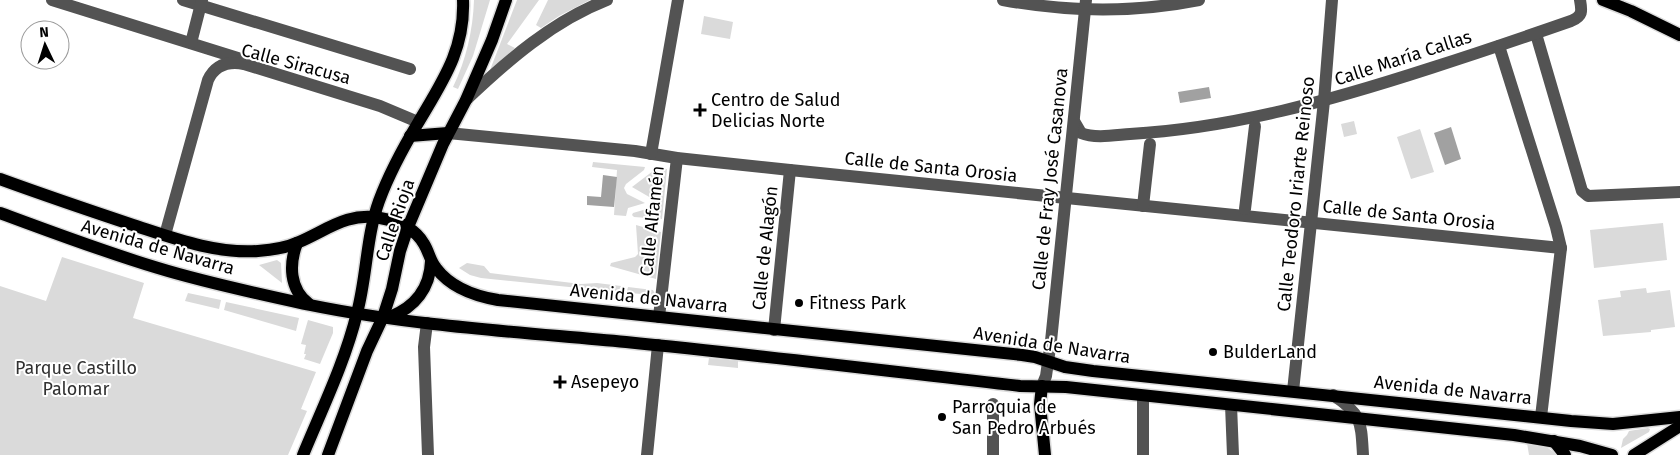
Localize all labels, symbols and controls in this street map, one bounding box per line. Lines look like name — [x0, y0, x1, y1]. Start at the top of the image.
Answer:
north arrow — [20, 20, 70, 70]
text: N — [39, 24, 49, 41]
street label: Calle María Callas — [1332, 25, 1474, 91]
street label: Calle Siracusa — [239, 39, 353, 89]
street label: Calle de Fray José Casanova — [1027, 67, 1073, 291]
street label: Calle Teodoro Iriarte Reinoso — [1273, 75, 1319, 313]
place label: Centro de Salud Delicias Norte — [711, 89, 841, 132]
marker: Centro de Salud Delicias Norte — [693, 103, 707, 117]
street label: Calle de Santa Orosia — [844, 147, 1018, 187]
street label: Calle Alfamén — [635, 164, 669, 278]
street label: Calle Rioja — [371, 176, 419, 264]
street label: Calle de Alagón — [748, 185, 782, 311]
street label: Calle de Santa Orosia — [1322, 195, 1496, 235]
street label: Avenida de Navarra — [79, 215, 237, 279]
street label: Avenida de Navarra — [569, 279, 729, 317]
place label: Fitness Park — [809, 292, 907, 314]
marker: Fitness Park — [793, 297, 805, 309]
street label: Avenida de Navarra — [972, 322, 1132, 368]
place label: BulderLand — [1223, 341, 1317, 363]
marker: BulderLand — [1207, 346, 1219, 358]
park label: Parque Castillo Palomar — [15, 357, 137, 400]
place label: Asepeyo — [571, 371, 639, 393]
street label: Avenida de Navarra — [1373, 371, 1533, 409]
marker: Asepeyo — [553, 375, 567, 389]
place label: Parroquia de San Pedro Arbués — [952, 396, 1096, 439]
marker: Parroquia de San Pedro Arbués — [936, 411, 948, 423]

